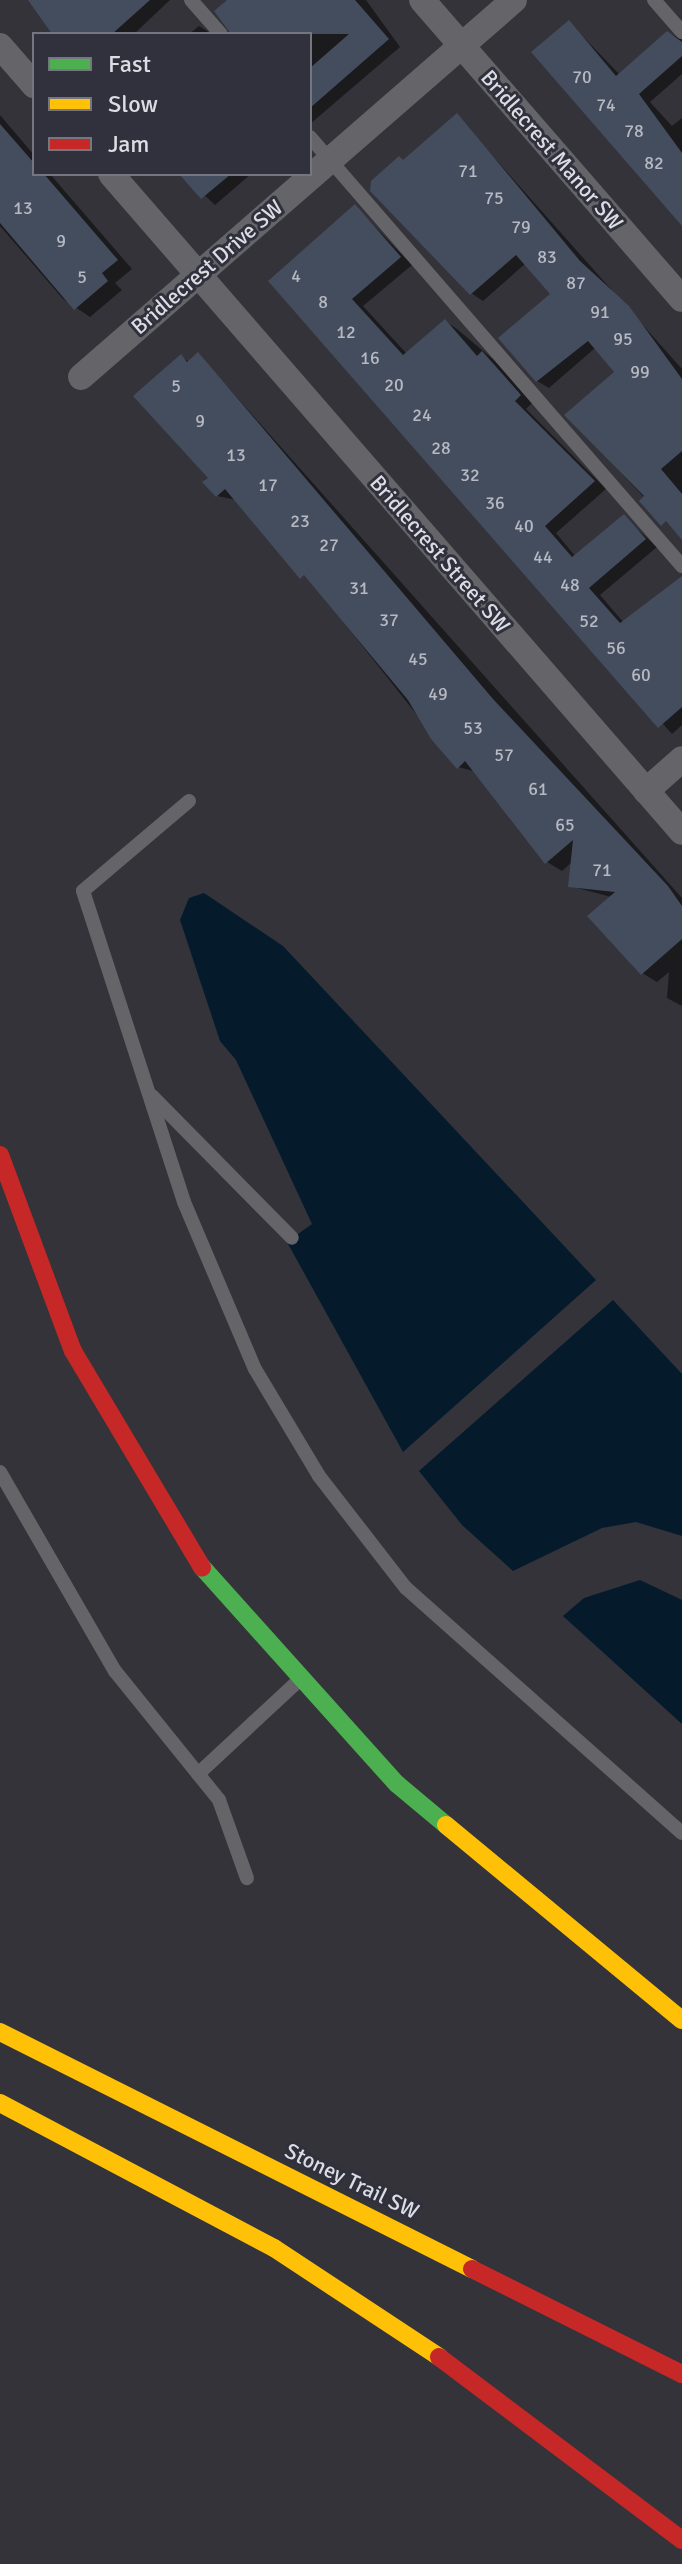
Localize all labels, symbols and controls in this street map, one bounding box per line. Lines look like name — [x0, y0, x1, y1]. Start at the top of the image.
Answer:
legend — [32, 32, 312, 176]
text: Fast — [108, 49, 151, 79]
street label: Bridlecrest Manor SW — [475, 65, 629, 235]
house number: 70 — [572, 66, 592, 88]
text: Slow — [108, 89, 158, 119]
house number: 74 — [596, 94, 616, 116]
house number: 78 — [624, 120, 644, 142]
text: Jam — [108, 129, 149, 159]
house number: 82 — [644, 152, 664, 174]
house number: 71 — [458, 160, 478, 182]
house number: 75 — [484, 187, 504, 209]
street label: Bridlecrest Drive SW — [126, 194, 288, 340]
house number: 13 — [13, 197, 33, 219]
house number: 79 — [511, 216, 531, 238]
house number: 9 — [56, 230, 66, 252]
house number: 83 — [537, 246, 557, 268]
house number: 4 — [291, 265, 301, 287]
house number: 5 — [77, 266, 87, 288]
house number: 87 — [566, 272, 586, 294]
house number: 8 — [318, 291, 328, 313]
house number: 91 — [590, 301, 610, 323]
house number: 12 — [336, 321, 356, 343]
house number: 95 — [613, 328, 633, 350]
house number: 16 — [360, 347, 380, 369]
house number: 99 — [630, 361, 650, 383]
house number: 20 — [384, 374, 404, 396]
house number: 5 — [171, 375, 181, 397]
house number: 24 — [412, 404, 432, 426]
house number: 9 — [195, 410, 205, 432]
house number: 28 — [431, 437, 451, 459]
house number: 13 — [226, 444, 246, 466]
house number: 32 — [460, 464, 480, 486]
street label: Bridlecrest Street SW — [364, 470, 516, 638]
house number: 17 — [258, 474, 278, 496]
house number: 36 — [485, 492, 505, 514]
house number: 23 — [290, 510, 310, 532]
house number: 40 — [514, 515, 534, 537]
house number: 27 — [319, 534, 339, 556]
house number: 44 — [533, 546, 553, 568]
house number: 48 — [560, 574, 580, 596]
house number: 31 — [349, 577, 369, 599]
house number: 37 — [379, 609, 399, 631]
house number: 52 — [579, 610, 599, 632]
house number: 56 — [606, 637, 626, 659]
house number: 45 — [408, 648, 428, 670]
house number: 60 — [631, 664, 651, 686]
house number: 49 — [428, 683, 448, 705]
house number: 53 — [463, 717, 483, 739]
house number: 57 — [494, 744, 514, 766]
house number: 61 — [528, 778, 548, 800]
house number: 65 — [555, 814, 575, 836]
house number: 71 — [592, 859, 612, 881]
street label: Stoney Trail SW — [281, 2137, 423, 2225]

